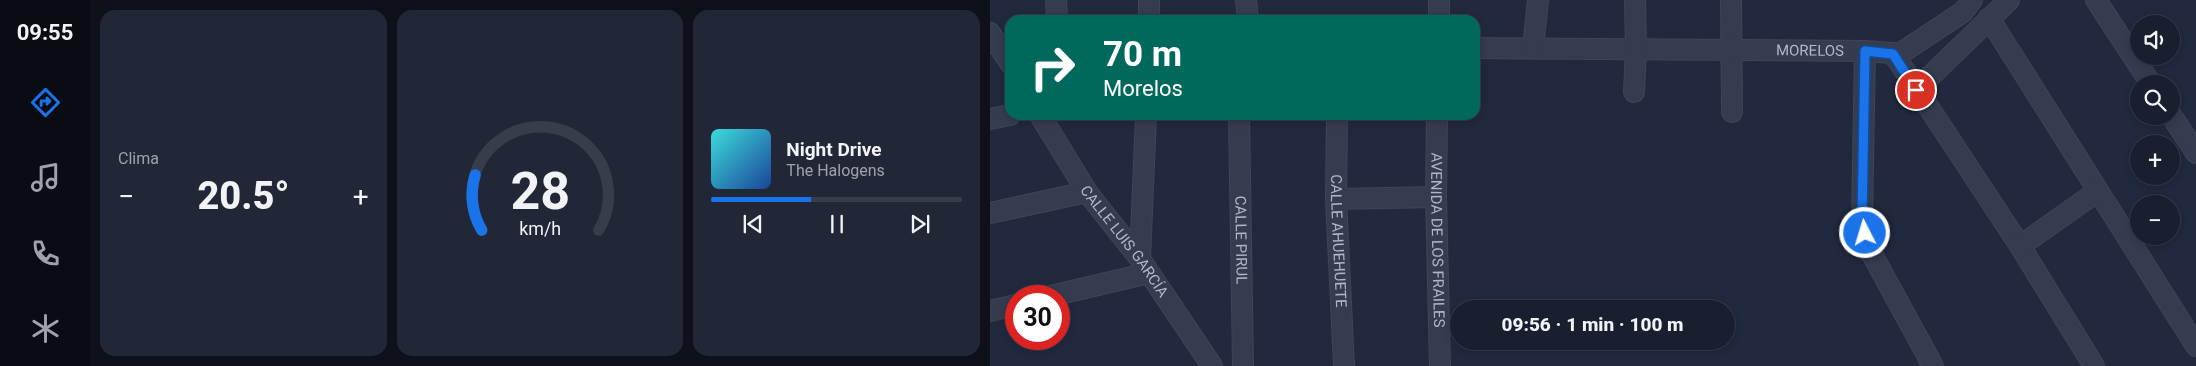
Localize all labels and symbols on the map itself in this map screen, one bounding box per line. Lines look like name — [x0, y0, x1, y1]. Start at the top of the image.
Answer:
street label: MORELOS — [1776, 41, 1844, 60]
pin — [1895, 69, 1937, 111]
street label: AVENIDA DE LOS FRAILES — [1427, 152, 1448, 328]
street label: CALLE AHUEHUETE — [1327, 174, 1350, 308]
street label: CALLE LUIS GARCÍA — [1076, 182, 1172, 301]
street label: CALLE PIRUL — [1231, 196, 1251, 284]
position arrow — [1838, 206, 1890, 258]
speed limit sign: 30 — [1005, 285, 1070, 350]

